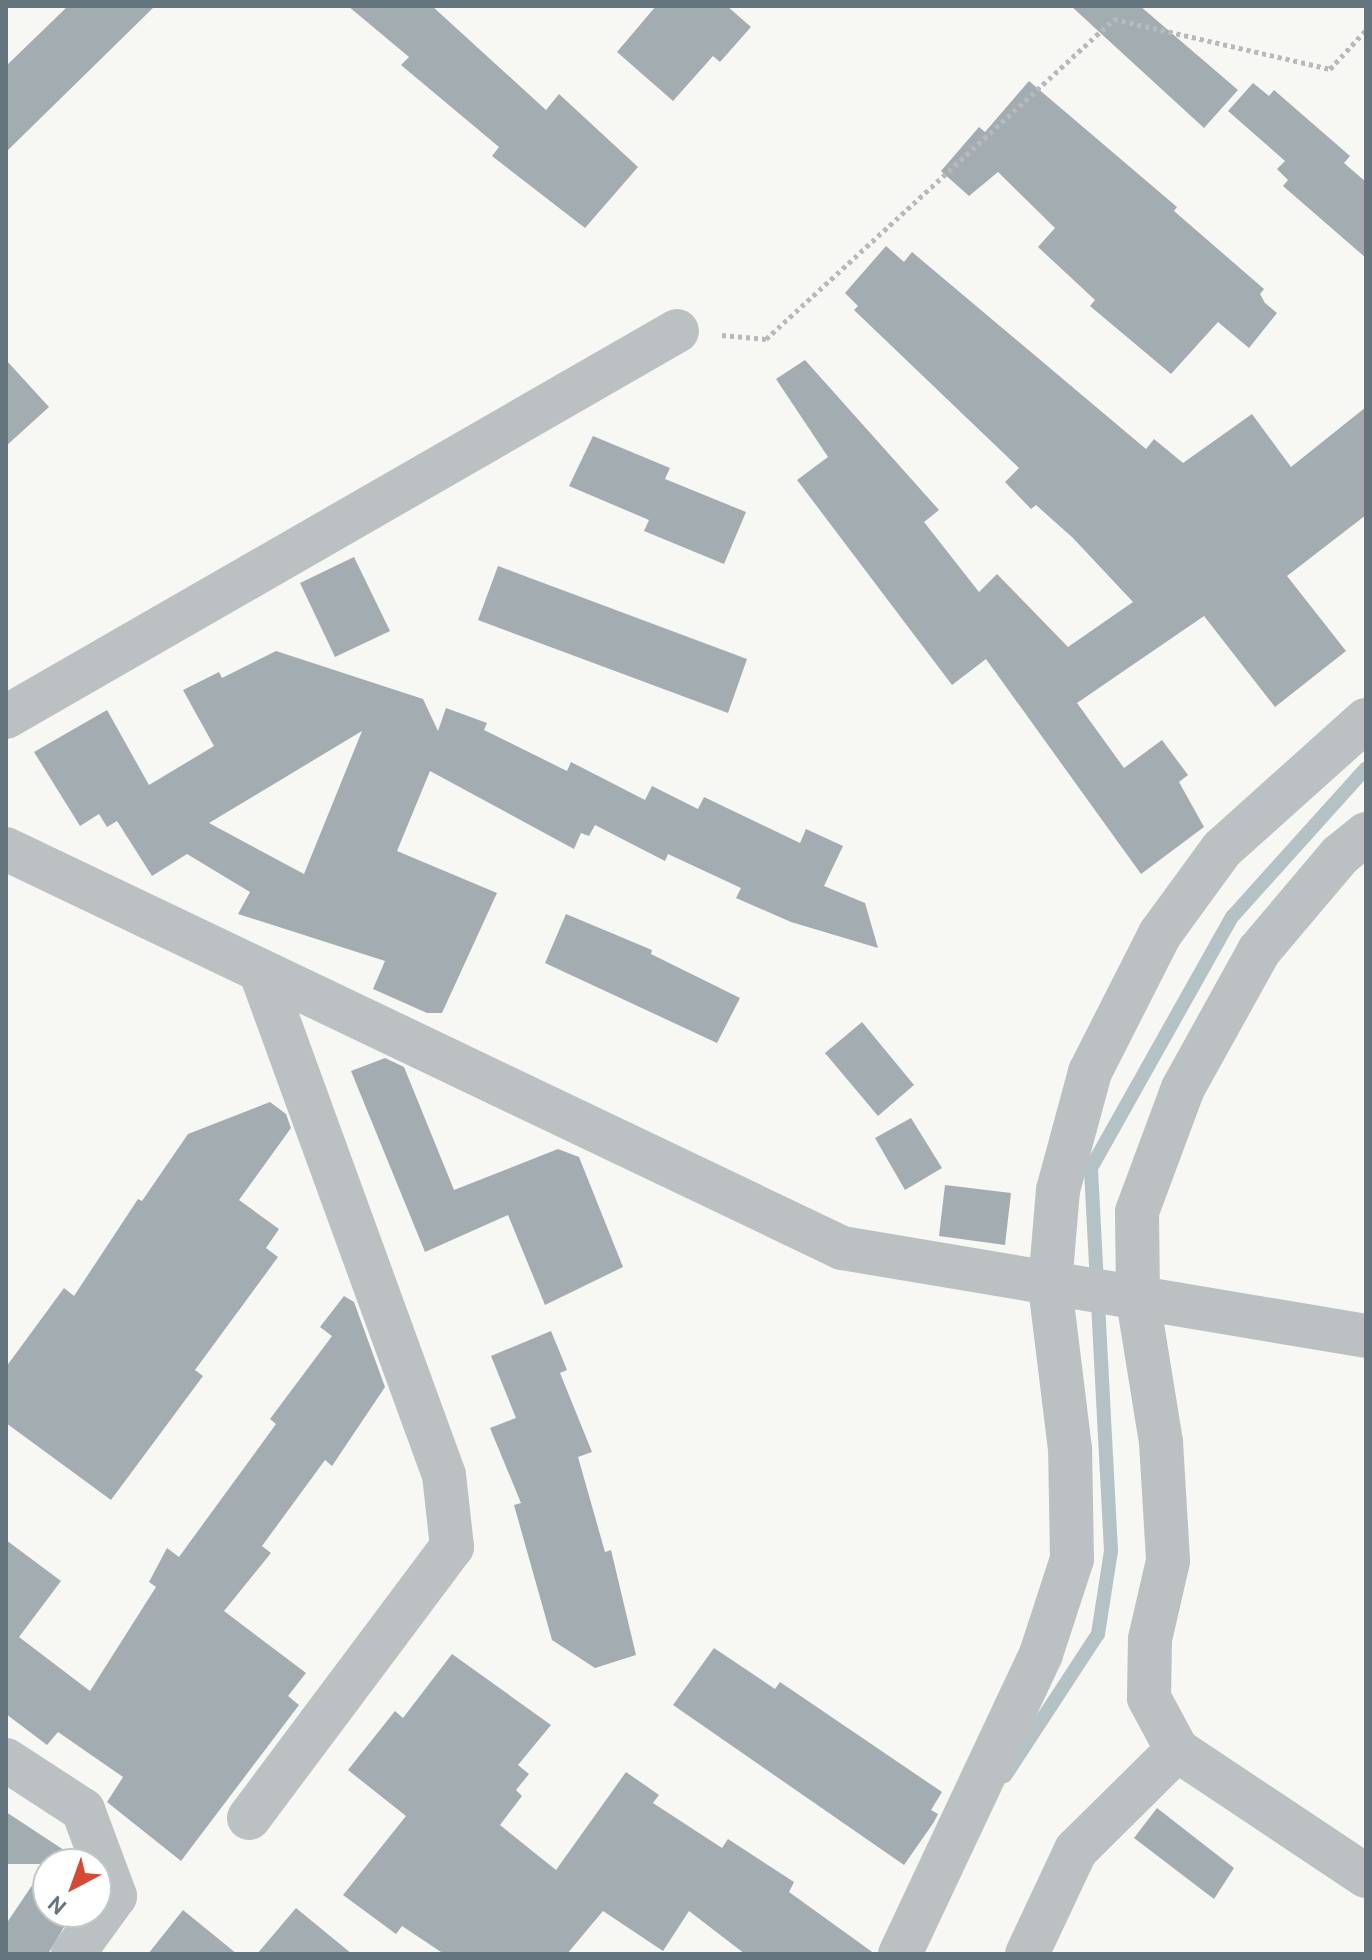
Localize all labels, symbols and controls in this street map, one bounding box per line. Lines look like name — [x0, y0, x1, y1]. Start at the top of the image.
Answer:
north arrow — [32, 1848, 112, 1928]
text: N — [43, 1890, 72, 1920]

